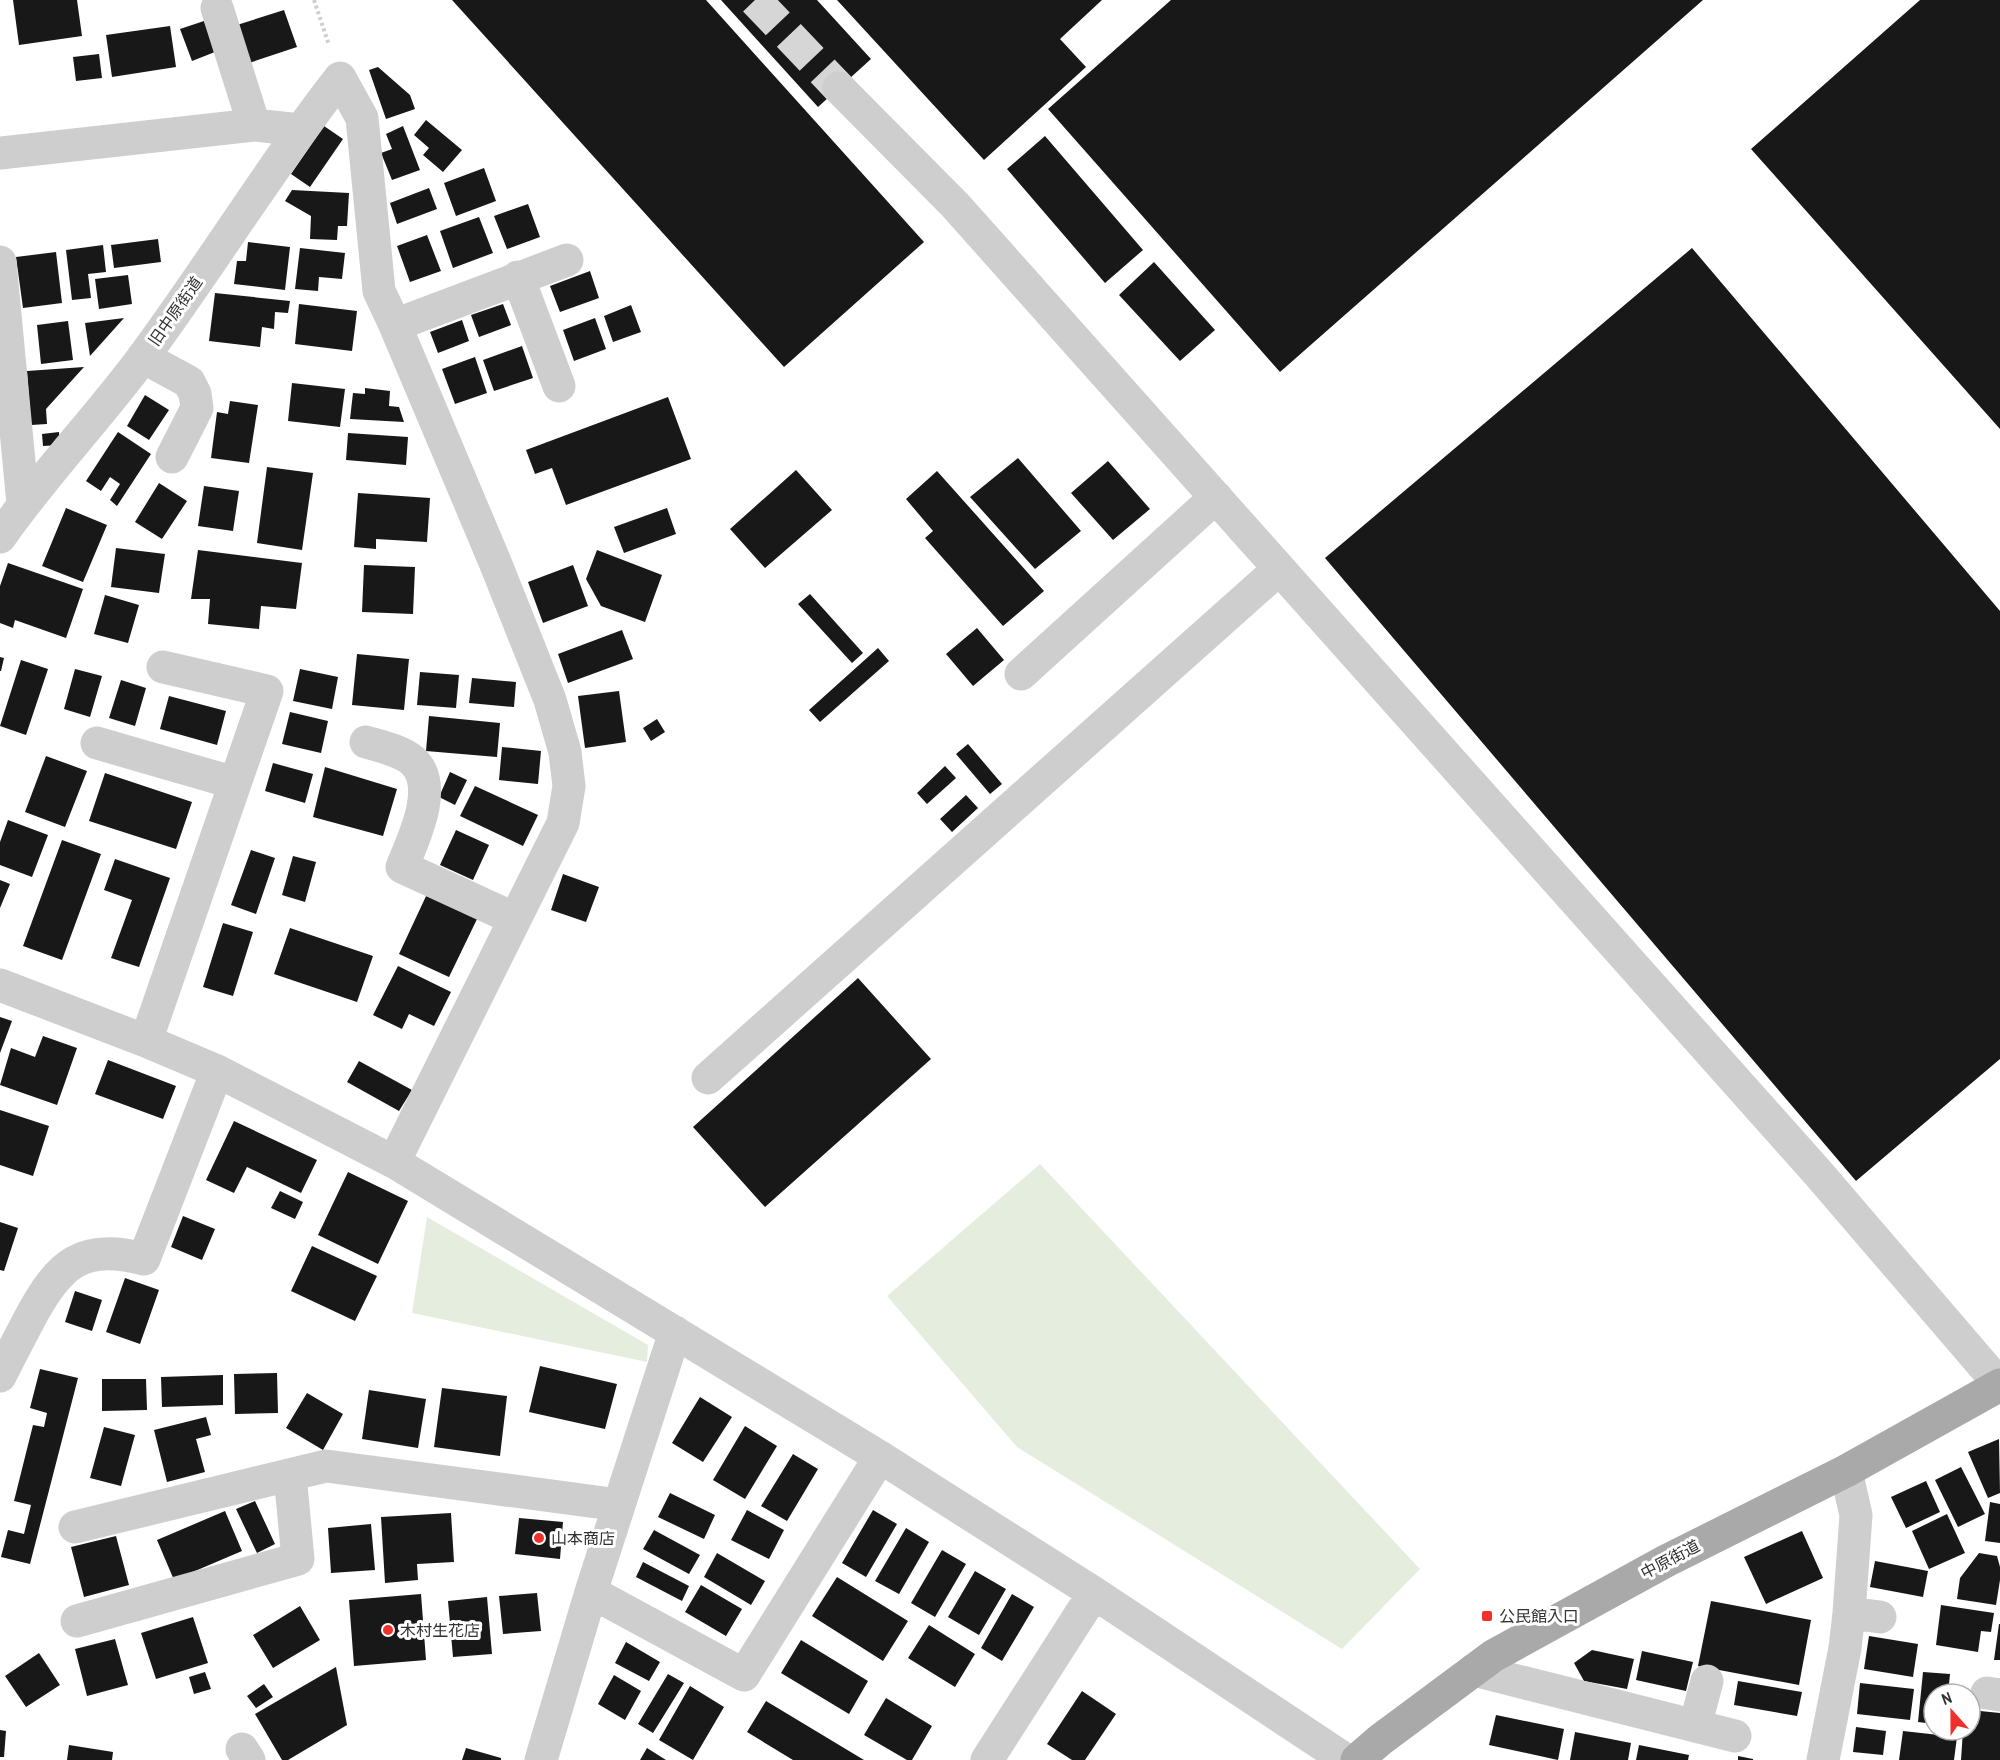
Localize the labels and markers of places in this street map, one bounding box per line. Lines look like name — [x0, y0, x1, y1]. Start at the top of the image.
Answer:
place label: 山本商店 — [551, 1527, 615, 1549]
marker: 山本商店 — [532, 1531, 546, 1545]
place label: 公民館入口 — [1499, 1605, 1579, 1627]
marker: 公民館入口 — [1480, 1609, 1494, 1623]
place label: 木村生花店 — [400, 1619, 480, 1641]
marker: 木村生花店 — [381, 1623, 395, 1637]

